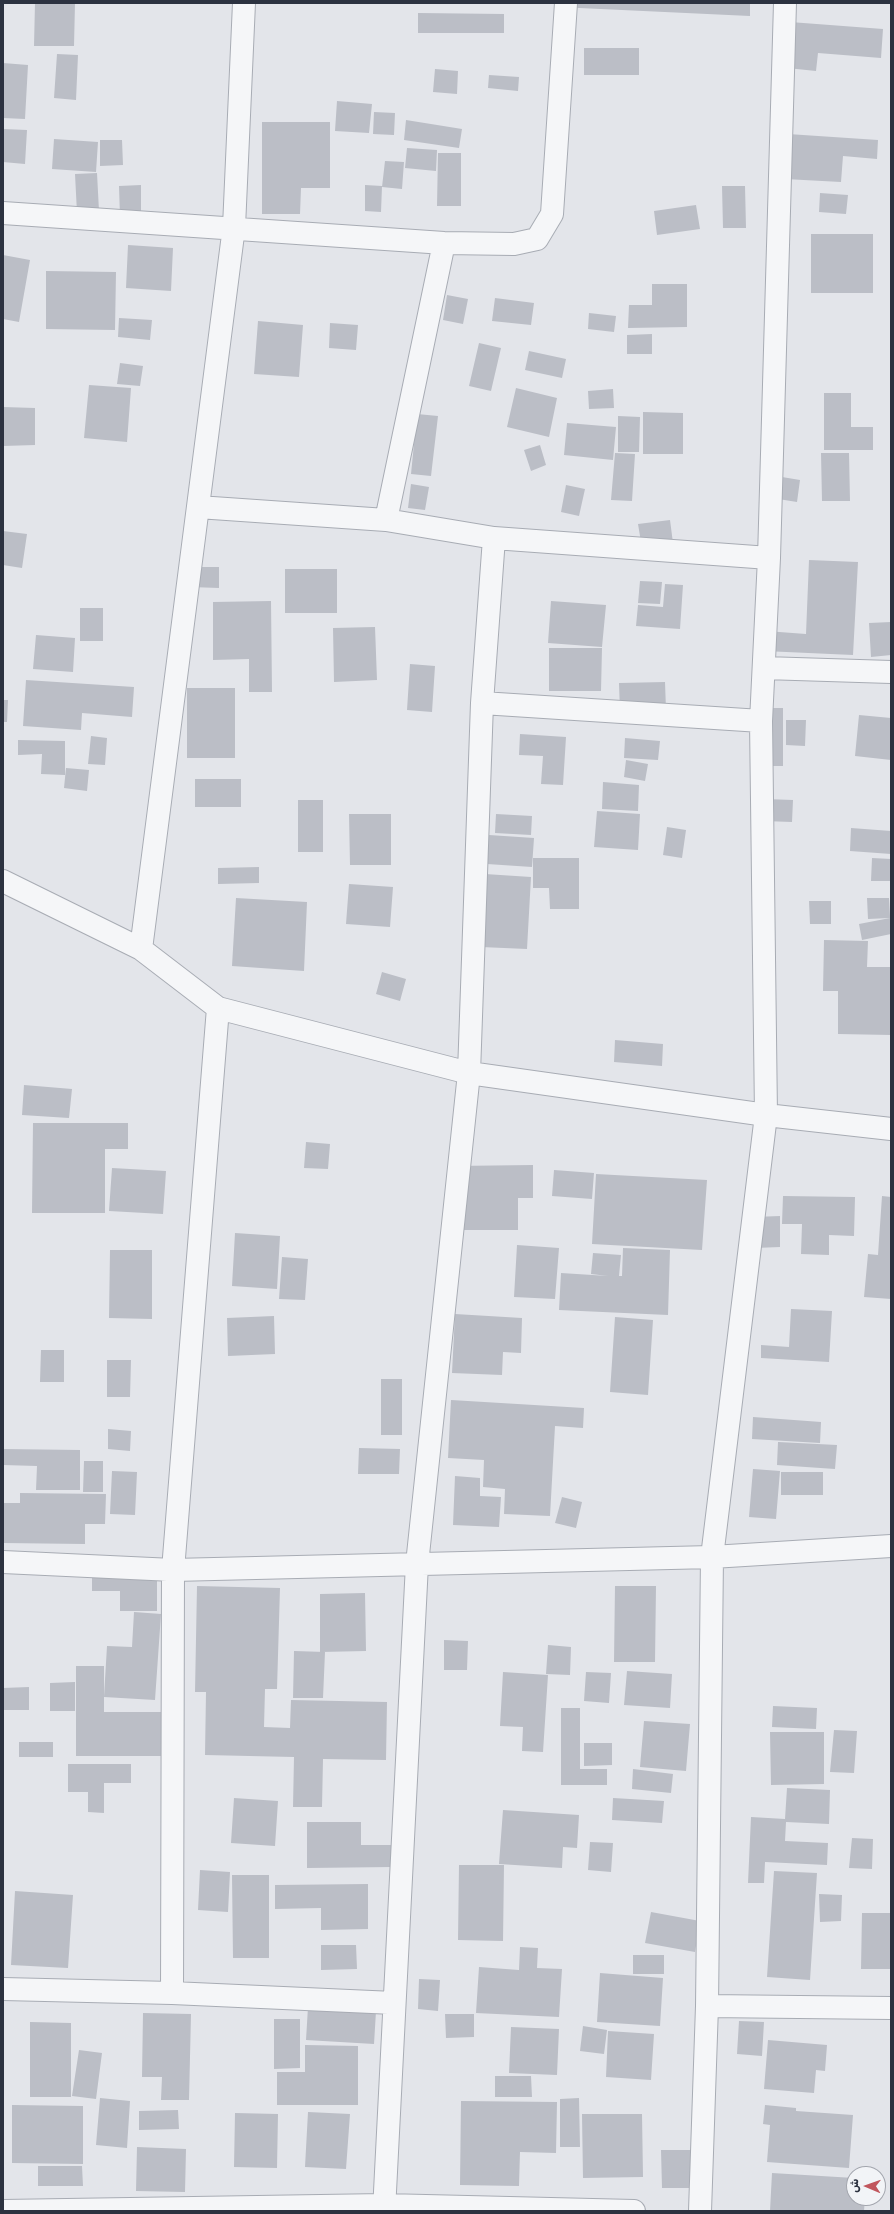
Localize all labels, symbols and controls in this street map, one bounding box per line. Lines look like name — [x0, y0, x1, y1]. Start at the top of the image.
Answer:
north arrow — [846, 2166, 886, 2206]
text: ش — [848, 2178, 861, 2193]

